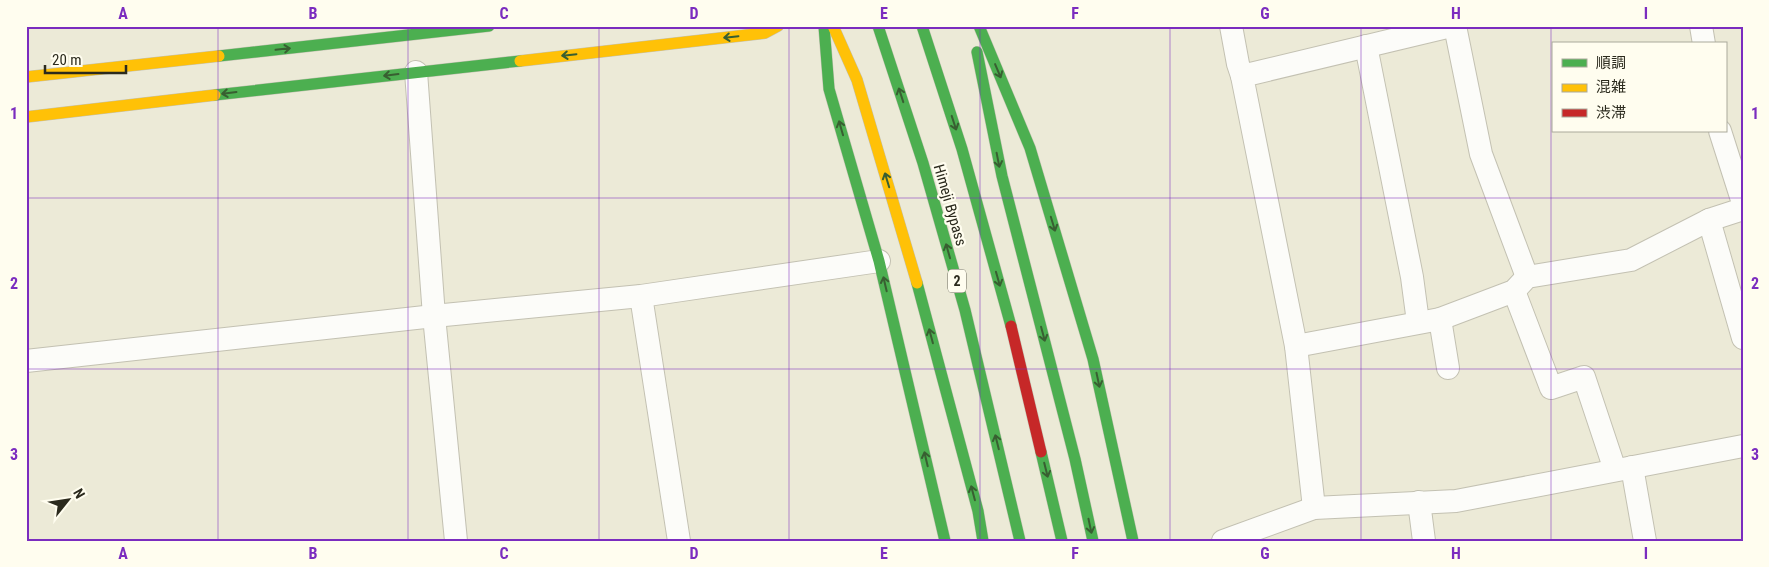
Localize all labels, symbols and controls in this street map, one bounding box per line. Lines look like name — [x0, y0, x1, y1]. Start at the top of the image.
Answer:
text: A — [118, 4, 128, 23]
text: B — [309, 4, 318, 23]
text: C — [499, 4, 509, 23]
text: D — [689, 4, 699, 23]
text: E — [880, 4, 888, 23]
text: F — [1071, 4, 1079, 23]
text: G — [1260, 4, 1270, 23]
text: H — [1451, 4, 1461, 23]
text: I — [1644, 4, 1648, 23]
one-way arrow — [723, 32, 739, 42]
scale bar — [45, 42, 126, 74]
legend — [1552, 42, 1726, 132]
one-way arrow — [275, 44, 291, 54]
one-way arrow — [562, 50, 578, 60]
text: 20 m — [52, 51, 82, 69]
text: 順調 — [1596, 54, 1626, 72]
one-way arrow — [993, 63, 1003, 78]
one-way arrow — [383, 70, 399, 80]
text: 混雑 — [1596, 78, 1626, 96]
one-way arrow — [221, 88, 237, 98]
one-way arrow — [895, 88, 905, 104]
text: 1 — [10, 104, 18, 123]
text: 渋滞 — [1596, 104, 1626, 122]
text: 1 — [1751, 104, 1759, 123]
one-way arrow — [949, 114, 959, 130]
one-way arrow — [835, 120, 845, 136]
one-way arrow — [994, 151, 1004, 167]
street label: Himeji Bypass — [930, 162, 970, 248]
one-way arrow — [882, 172, 892, 188]
one-way arrow — [1048, 216, 1058, 232]
one-way arrow — [942, 243, 952, 259]
road number: 2 — [948, 270, 966, 292]
one-way arrow — [994, 270, 1004, 286]
text: 2 — [10, 274, 18, 293]
text: 2 — [1751, 274, 1759, 293]
one-way arrow — [880, 277, 889, 293]
one-way arrow — [1039, 326, 1048, 342]
one-way arrow — [926, 329, 935, 345]
one-way arrow — [1094, 372, 1103, 388]
one-way arrow — [992, 435, 1001, 451]
text: 3 — [10, 445, 18, 464]
text: 3 — [1751, 445, 1759, 464]
one-way arrow — [921, 452, 930, 468]
one-way arrow — [1042, 462, 1051, 478]
north arrow — [42, 474, 92, 524]
text: N — [70, 486, 88, 501]
one-way arrow — [968, 486, 978, 502]
one-way arrow — [1085, 518, 1095, 534]
text: A — [118, 544, 128, 563]
text: B — [309, 544, 318, 563]
text: C — [499, 544, 509, 563]
text: D — [689, 544, 699, 563]
text: E — [880, 544, 888, 563]
text: F — [1071, 544, 1079, 563]
text: G — [1260, 544, 1270, 563]
text: H — [1451, 544, 1461, 563]
text: I — [1644, 544, 1648, 563]

